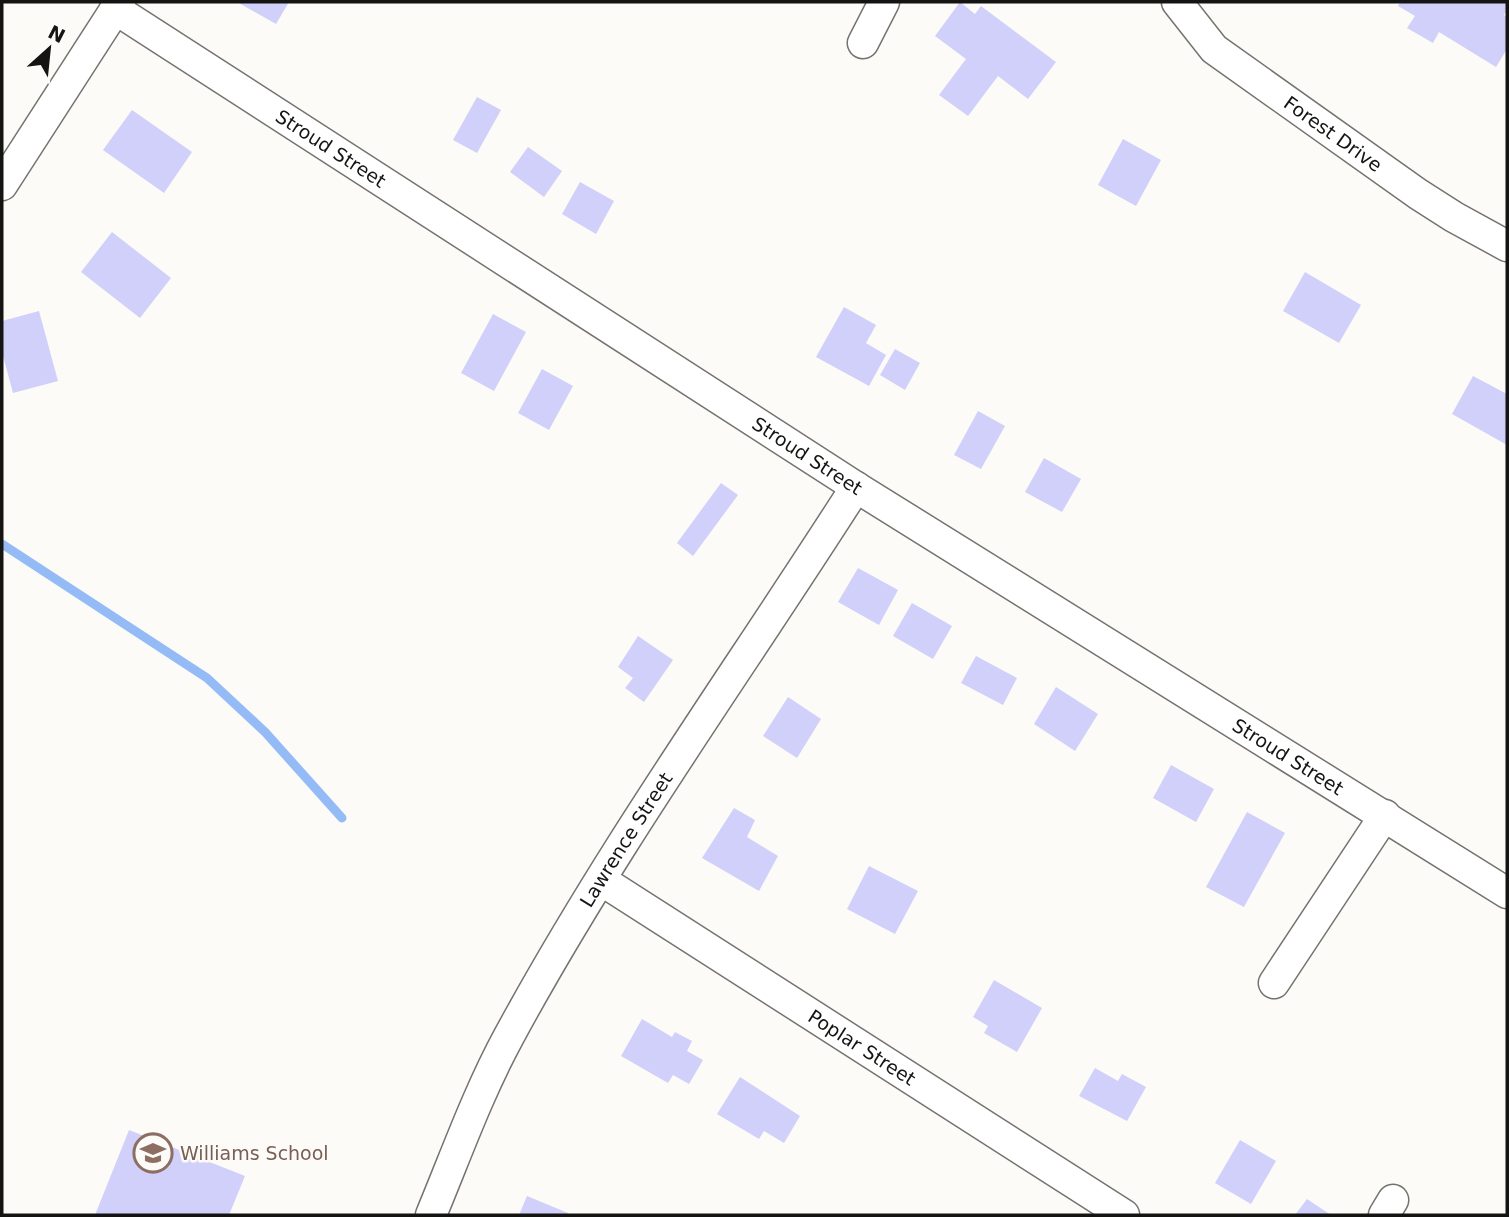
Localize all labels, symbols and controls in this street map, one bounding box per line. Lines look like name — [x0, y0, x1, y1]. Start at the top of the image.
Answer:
north arrow — [14, 14, 84, 84]
text: N — [45, 20, 69, 47]
street label: Forest Drive — [1280, 91, 1386, 176]
street label: Stroud Street — [272, 105, 390, 192]
street label: Stroud Street — [748, 412, 866, 499]
street label: Stroud Street — [1229, 714, 1348, 799]
street label: Lawrence Street — [575, 768, 677, 911]
street label: Poplar Street — [804, 1005, 920, 1090]
school or university icon: Williams School — [132, 1132, 174, 1174]
place label: Williams School — [180, 1142, 329, 1164]

